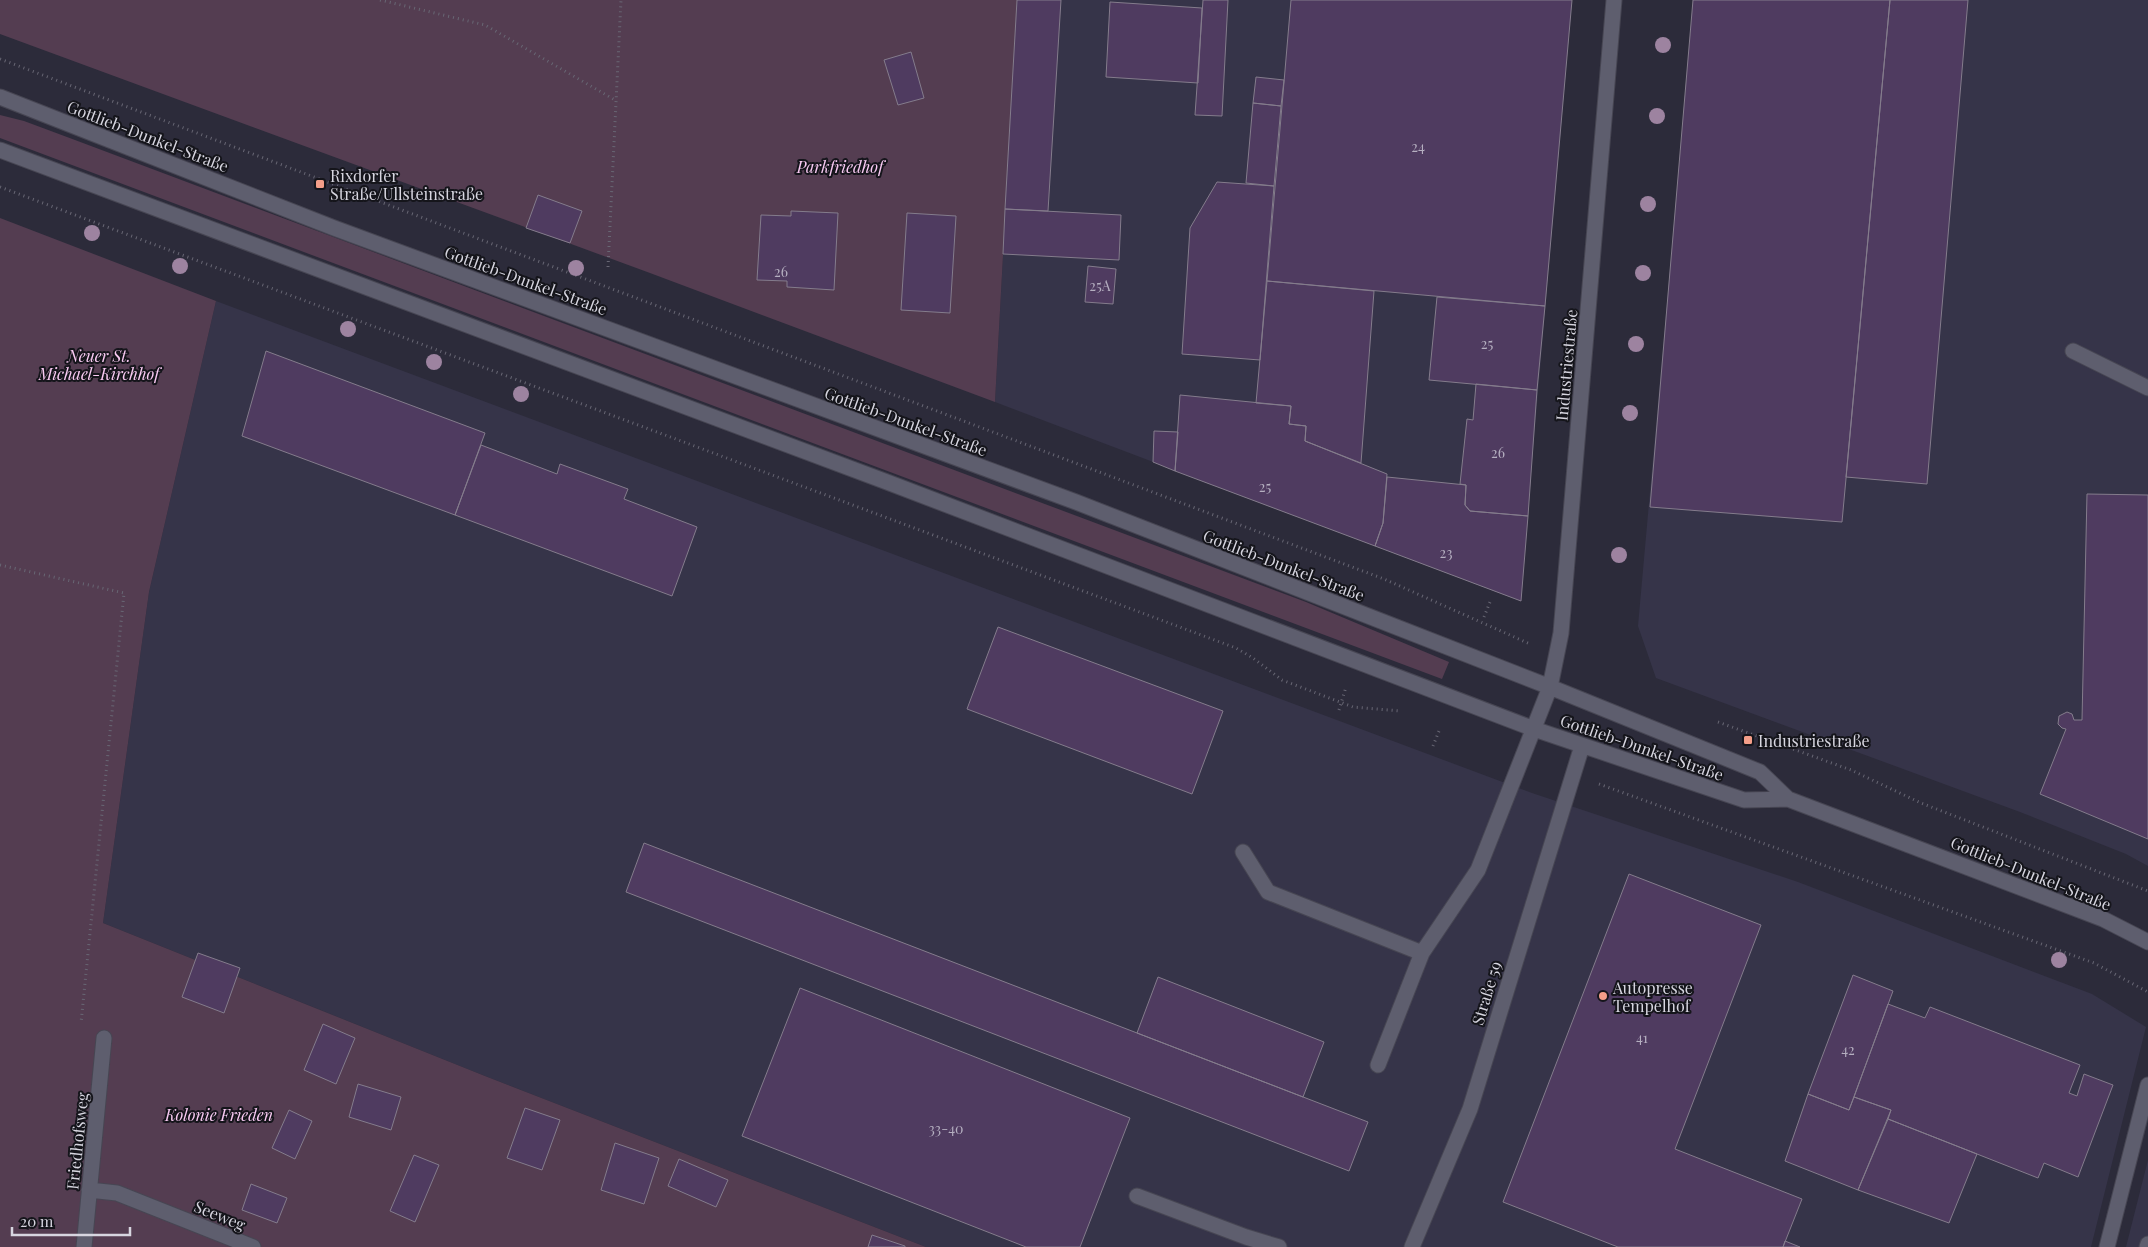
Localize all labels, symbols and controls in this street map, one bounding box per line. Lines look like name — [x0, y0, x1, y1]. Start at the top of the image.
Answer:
street label: Gottlieb-Dunkel-Straße — [64, 96, 232, 176]
house number: 24 — [1411, 137, 1425, 156]
park label: Parkfriedhof — [796, 156, 886, 177]
place label: Rixdorfer Straße/Ullsteinstraße — [330, 165, 483, 204]
marker: Rixdorfer Straße/Ullsteinstraße — [314, 178, 326, 190]
street label: Gottlieb-Dunkel-Straße — [442, 241, 610, 319]
house number: 26 — [774, 262, 788, 281]
house number: 25A — [1089, 276, 1111, 295]
street label: Industriestraße — [1551, 308, 1581, 422]
house number: 25 — [1481, 334, 1493, 353]
park label: Neuer St. Michael-Kirchhof — [38, 345, 162, 384]
street label: Gottlieb-Dunkel-Straße — [822, 382, 990, 460]
house number: 26 — [1491, 443, 1505, 462]
house number: 25 — [1259, 477, 1271, 496]
street label: Gottlieb-Dunkel-Straße — [1200, 525, 1368, 605]
house number: 23 — [1439, 543, 1453, 562]
street label: Gottlieb-Dunkel-Straße — [1558, 709, 1726, 785]
place label: Industriestraße — [1758, 730, 1870, 751]
marker: Industriestraße — [1742, 734, 1754, 746]
street label: Gottlieb-Dunkel-Straße — [1948, 831, 2114, 915]
street label: Straße 59 — [1466, 959, 1506, 1027]
place label: Autopresse Tempelhof — [1612, 977, 1693, 1016]
marker: Autopresse Tempelhof — [1597, 990, 1609, 1002]
house number: 41 — [1636, 1028, 1648, 1047]
house number: 42 — [1841, 1040, 1855, 1059]
street label: Friedhofsweg — [61, 1091, 93, 1191]
park label: Kolonie Frieden — [164, 1104, 273, 1125]
house number: 33-40 — [929, 1119, 963, 1138]
street label: Seeweg — [191, 1195, 249, 1235]
scale bar — [12, 1204, 130, 1236]
text: 20 m — [20, 1211, 54, 1231]

